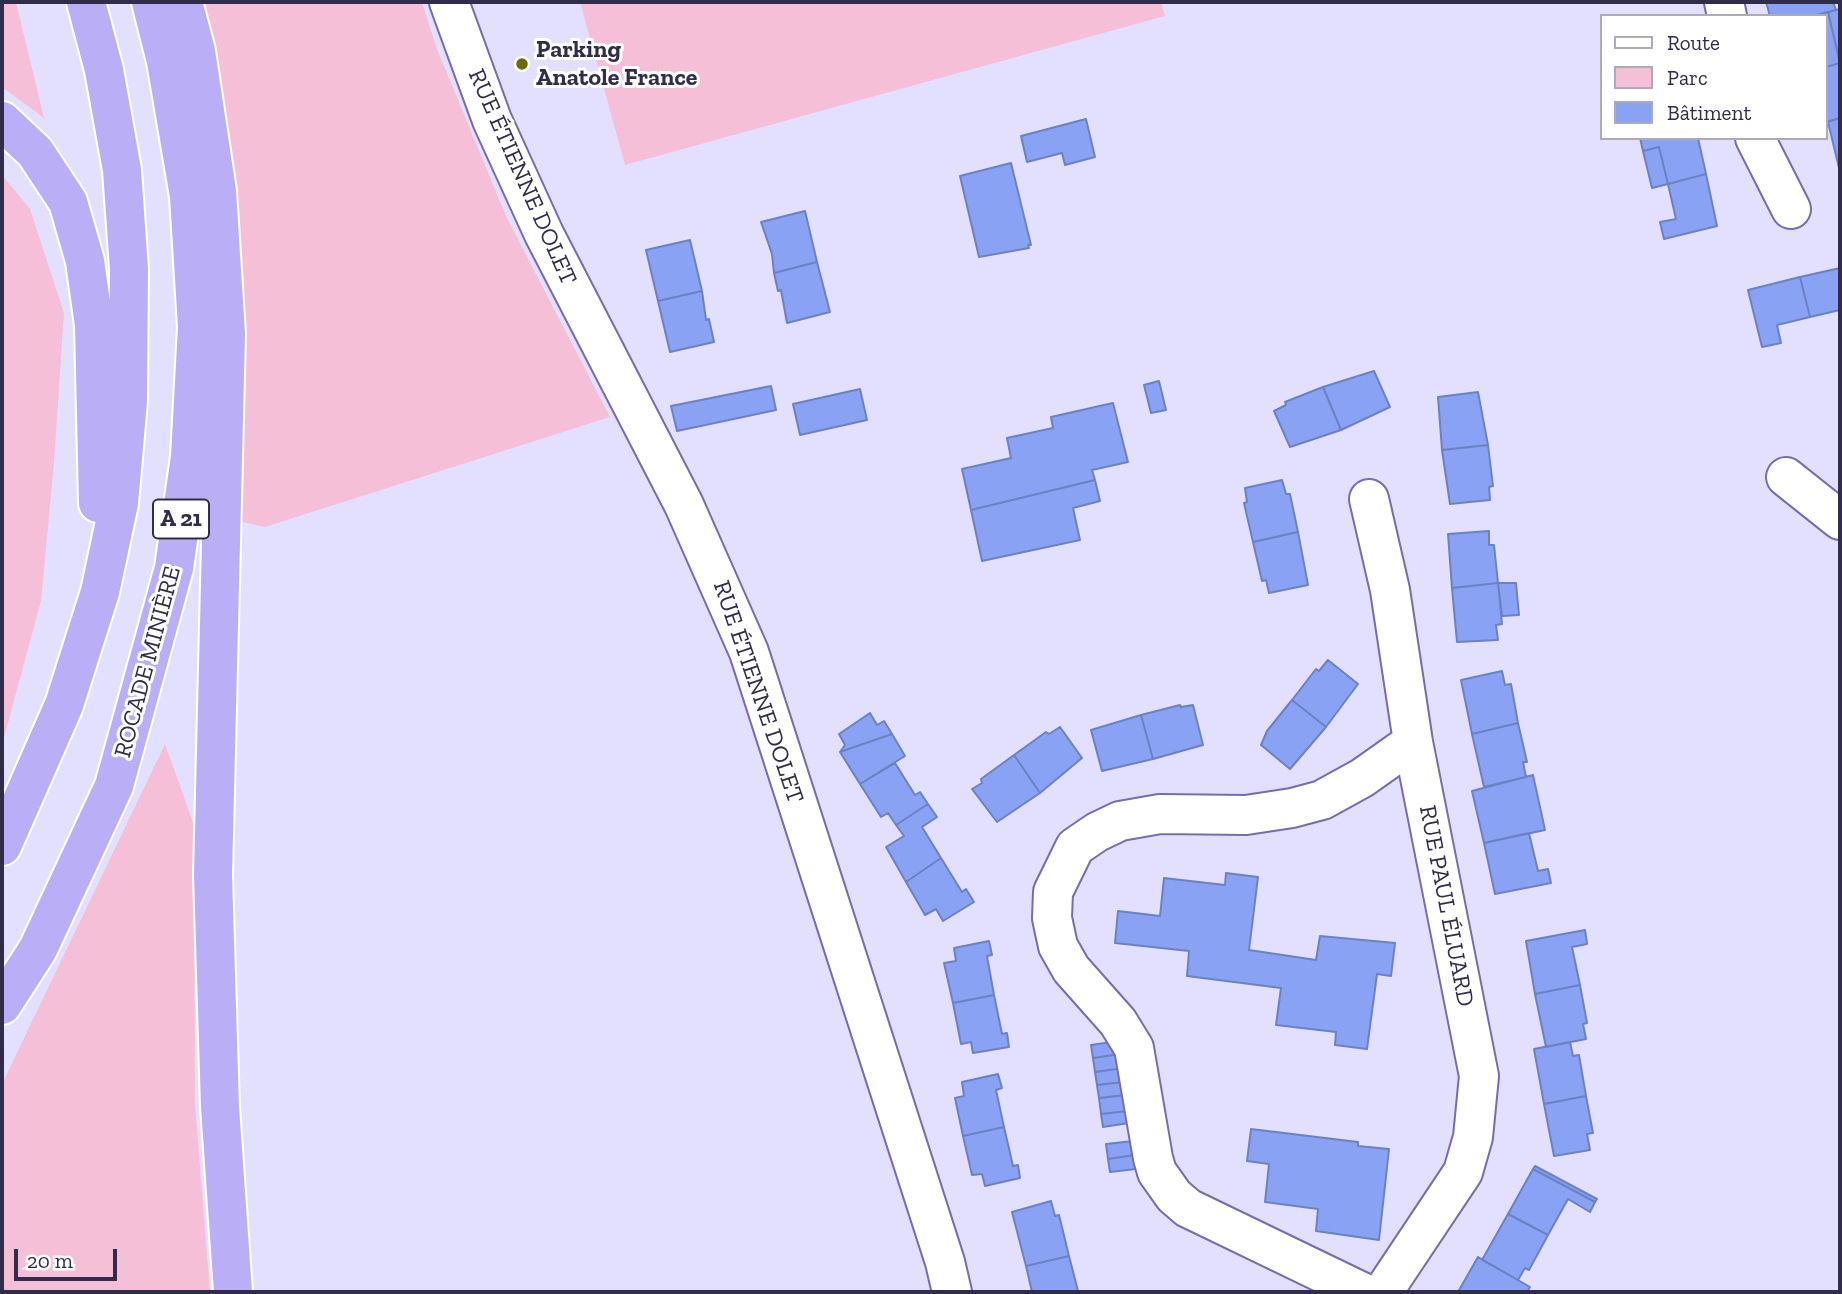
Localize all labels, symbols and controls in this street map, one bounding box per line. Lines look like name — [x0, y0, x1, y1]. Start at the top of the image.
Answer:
legend — [1601, 14, 1828, 140]
text: Route — [1667, 30, 1720, 55]
place label: Parking Anatole France — [536, 36, 697, 92]
marker: Parking Anatole France — [514, 56, 530, 72]
street label: RUE ÉTIENNE DOLET — [461, 65, 583, 289]
text: Parc — [1667, 65, 1708, 90]
text: Bâtiment — [1667, 100, 1751, 125]
road number: A 21 — [153, 499, 209, 538]
street label: ROCADE MINIÈRE — [109, 563, 187, 761]
street label: RUE ÉTIENNE DOLET — [706, 577, 810, 807]
street label: RUE PAUL ÉLUARD — [1412, 803, 1480, 1009]
scale bar — [18, 1234, 121, 1278]
text: 20 m — [27, 1248, 73, 1273]

